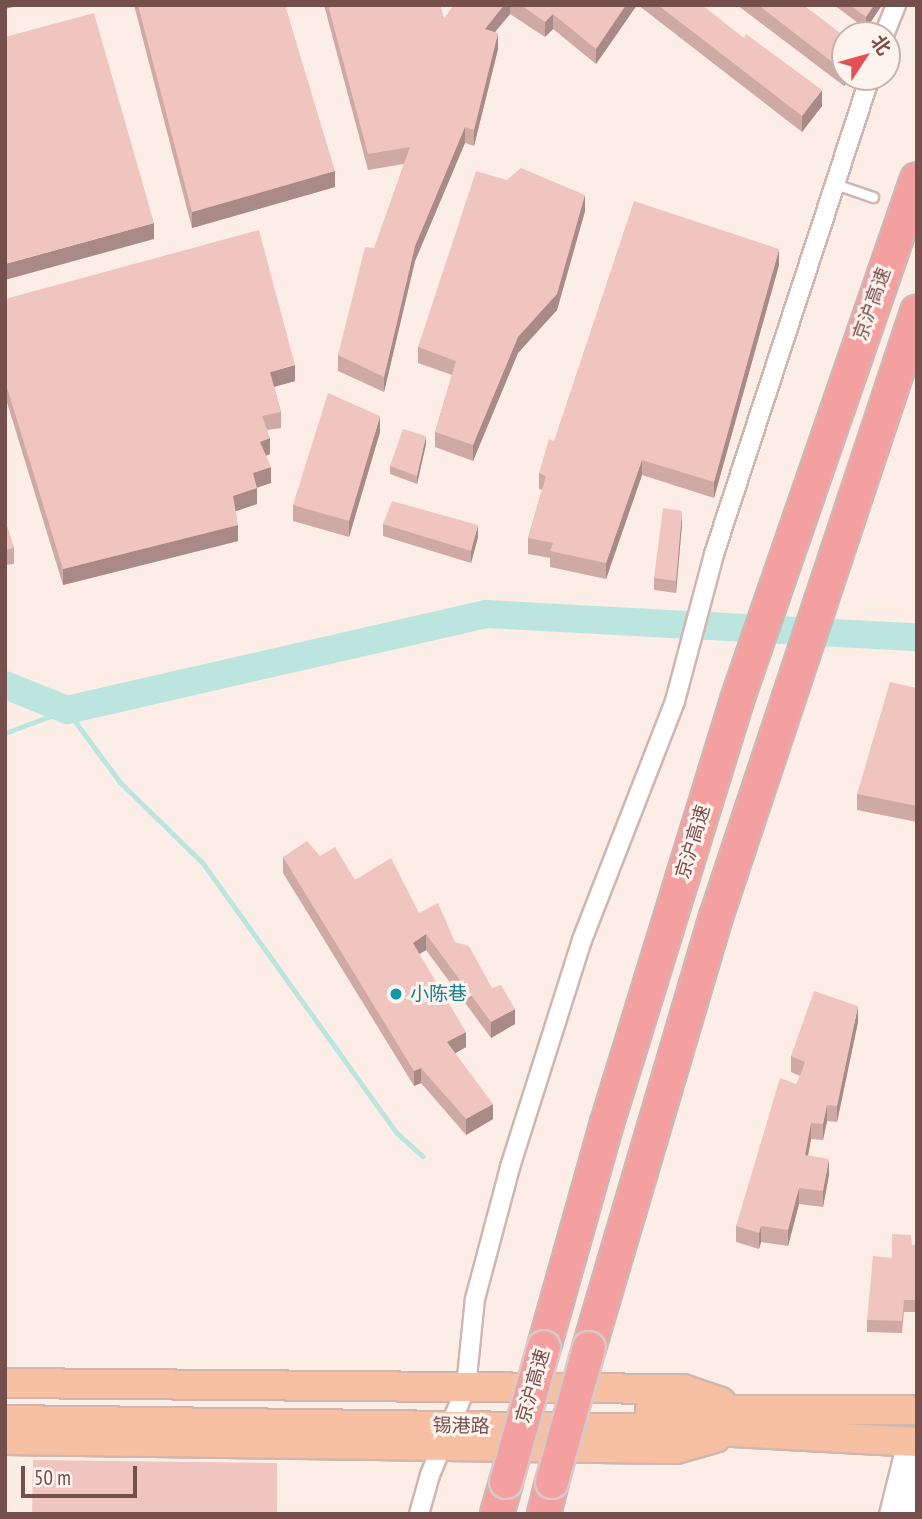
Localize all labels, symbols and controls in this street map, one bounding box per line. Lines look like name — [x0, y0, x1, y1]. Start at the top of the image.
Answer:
north arrow — [831, 21, 901, 91]
text: 北 — [866, 30, 897, 60]
street label: 京沪高速 — [848, 264, 896, 344]
street label: 京沪高速 — [671, 802, 715, 882]
place label: 小陈巷 — [410, 983, 467, 1005]
marker: 小陈巷 — [388, 986, 404, 1002]
street label: 京沪高速 — [512, 1346, 554, 1426]
street label: 锡港路 — [432, 1414, 490, 1438]
scale bar — [24, 1452, 140, 1496]
text: 50 m — [34, 1464, 71, 1491]

